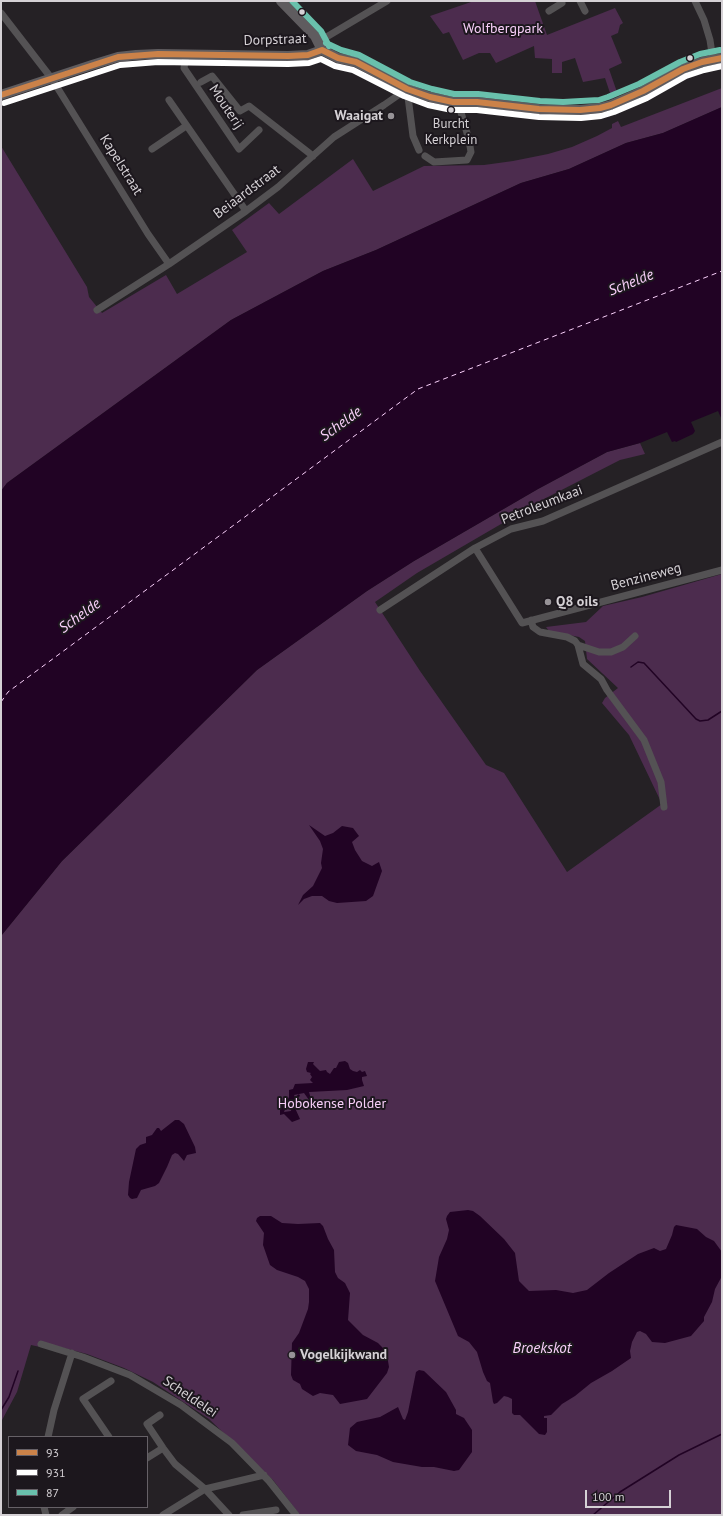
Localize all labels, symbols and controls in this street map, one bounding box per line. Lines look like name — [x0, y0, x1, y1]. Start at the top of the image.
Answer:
unlabelled marker — [297, 7, 307, 17]
park label: Wolfbergpark — [463, 21, 543, 37]
street label: Dorpstraat — [243, 31, 307, 49]
unlabelled marker — [685, 53, 695, 63]
street label: Mouterij — [205, 82, 247, 132]
marker: Burcht Kerkplein — [446, 105, 456, 115]
place label: Waaigat — [335, 108, 383, 124]
marker: Waaigat — [386, 111, 396, 121]
place label: Burcht Kerkplein — [425, 116, 477, 147]
street label: Kapelstraat — [96, 132, 146, 198]
street label: Beiaardstraat — [210, 161, 284, 223]
water label: Schelde — [606, 266, 656, 300]
water label: Schelde — [317, 403, 365, 445]
street label: Petroleumkaai — [499, 482, 585, 528]
street label: Benzineweg — [609, 560, 683, 594]
place label: Q8 oils — [556, 594, 598, 610]
water label: Schelde — [56, 595, 104, 637]
marker: Q8 oils — [543, 597, 553, 607]
park label: Hobokense Polder — [278, 1096, 386, 1112]
water label: Broekskot — [513, 1340, 571, 1358]
place label: Vogelkijkwand — [300, 1347, 387, 1363]
marker: Vogelkijkwand — [287, 1350, 297, 1360]
street label: Scheldelei — [160, 1373, 220, 1421]
legend — [8, 1436, 148, 1508]
text: 93 — [46, 1445, 59, 1460]
text: 931 — [46, 1465, 66, 1480]
scale bar — [587, 1482, 673, 1508]
text: 87 — [46, 1485, 59, 1500]
text: 100 m — [592, 1489, 625, 1504]

